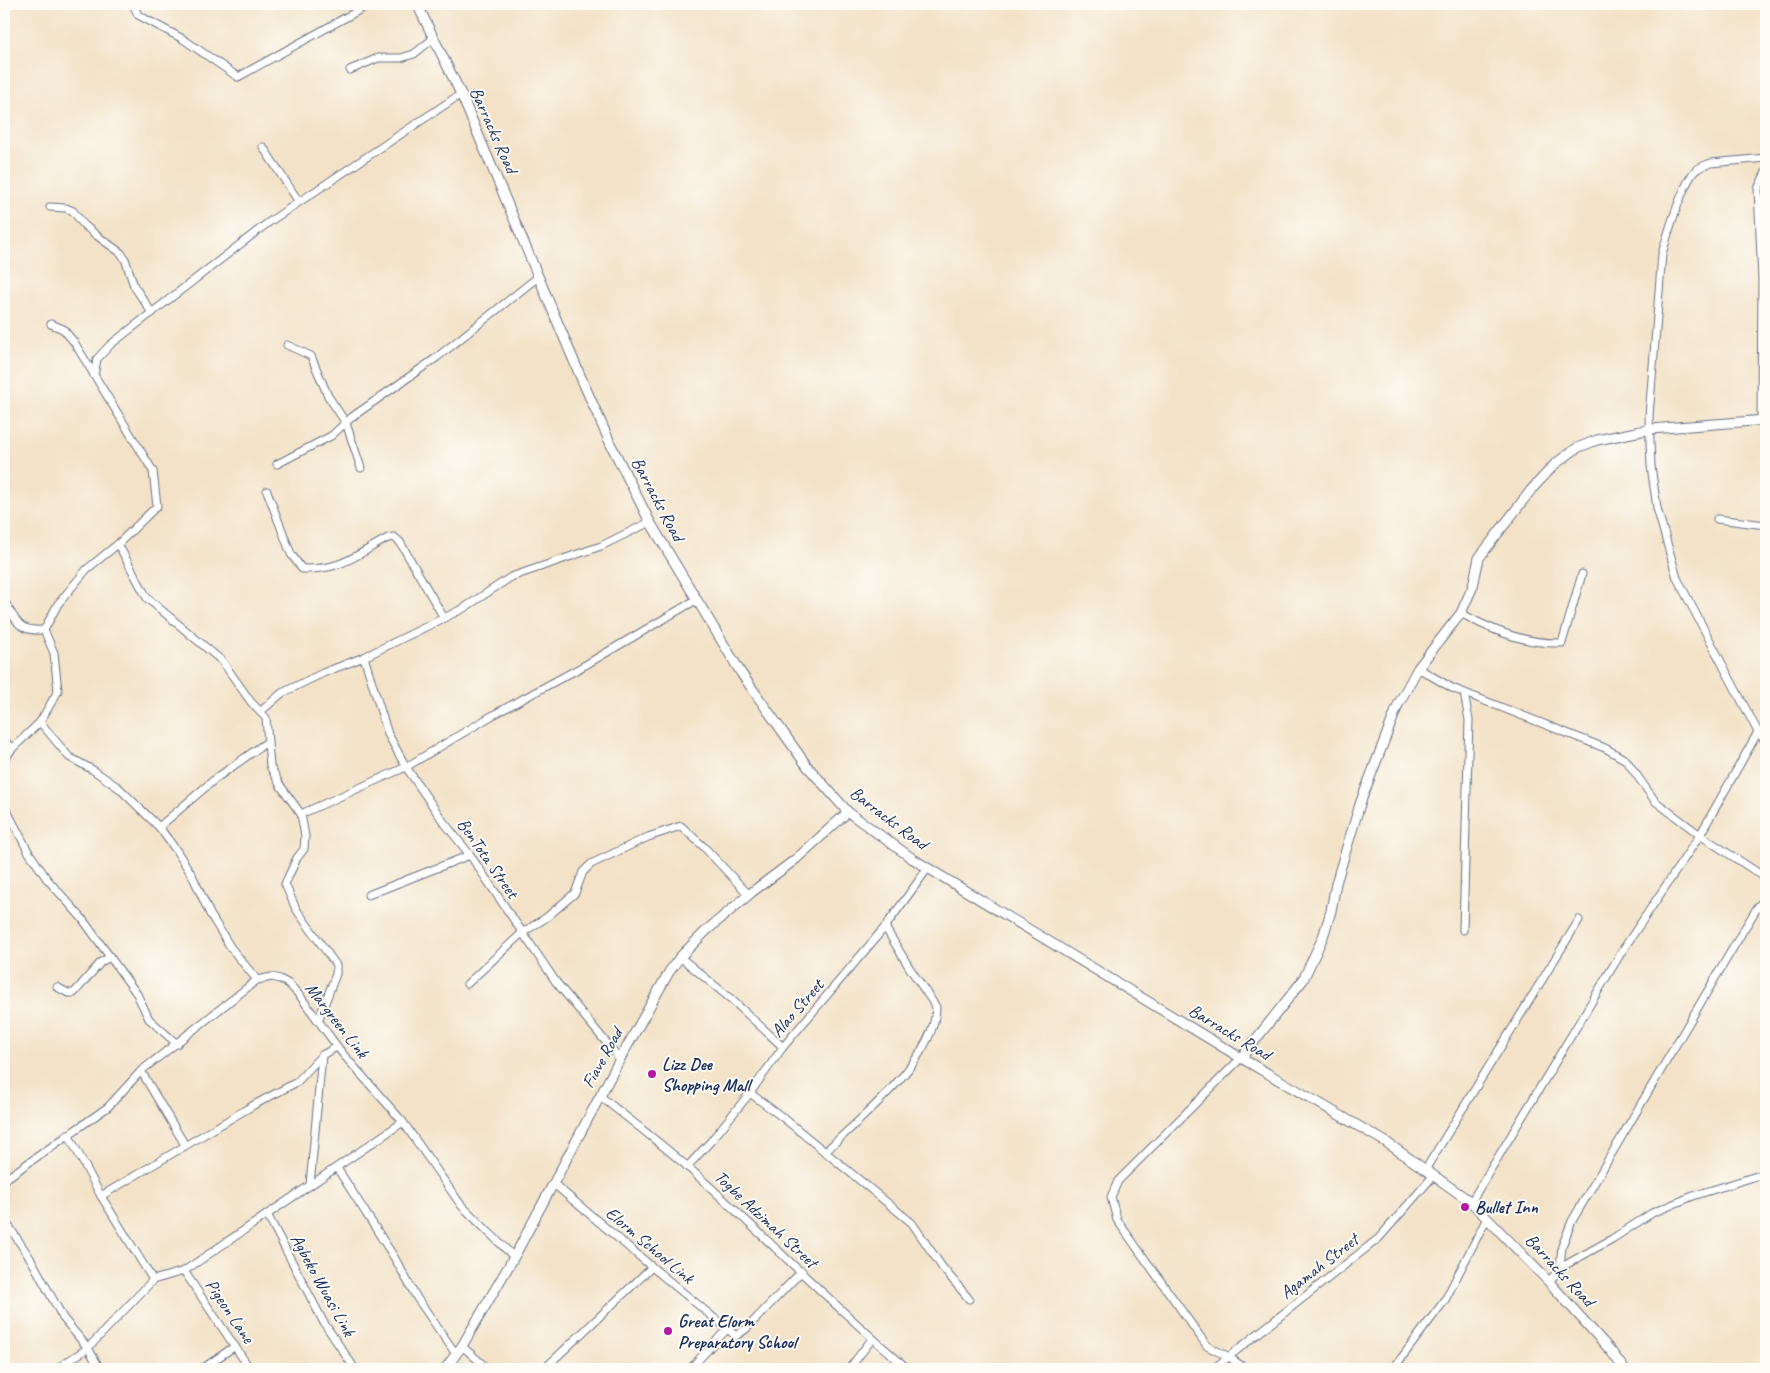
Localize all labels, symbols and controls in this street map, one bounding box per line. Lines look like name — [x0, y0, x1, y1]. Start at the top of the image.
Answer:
street label: Barracks Road — [465, 84, 524, 179]
street label: Barracks Road — [627, 453, 691, 547]
street label: Barracks Road — [846, 782, 935, 856]
street label: BenTota Street — [452, 814, 525, 904]
street label: Alao Street — [766, 973, 829, 1041]
street label: Margreen Link — [301, 978, 374, 1063]
street label: Barracks Road — [1185, 999, 1278, 1067]
street label: Fiave Road — [577, 1022, 629, 1092]
place label: Lizz Dee Shopping Mall — [662, 1053, 753, 1096]
marker: Lizz Dee Shopping Mall — [646, 1068, 658, 1080]
street label: Togbe Adzimah Street — [710, 1166, 824, 1275]
place label: Bullet Inn — [1475, 1196, 1538, 1218]
marker: Bullet Inn — [1459, 1201, 1471, 1213]
street label: Elorm School Link — [601, 1202, 700, 1289]
street label: Agamah Street — [1275, 1227, 1365, 1303]
street label: Barracks Road — [1521, 1229, 1601, 1313]
street label: Agbeko Wuasi Link — [286, 1230, 361, 1341]
street label: Pigeon Lane — [201, 1275, 260, 1348]
place label: Great Elorm Preparatory School — [678, 1310, 800, 1353]
marker: Great Elorm Preparatory School — [662, 1325, 674, 1337]

